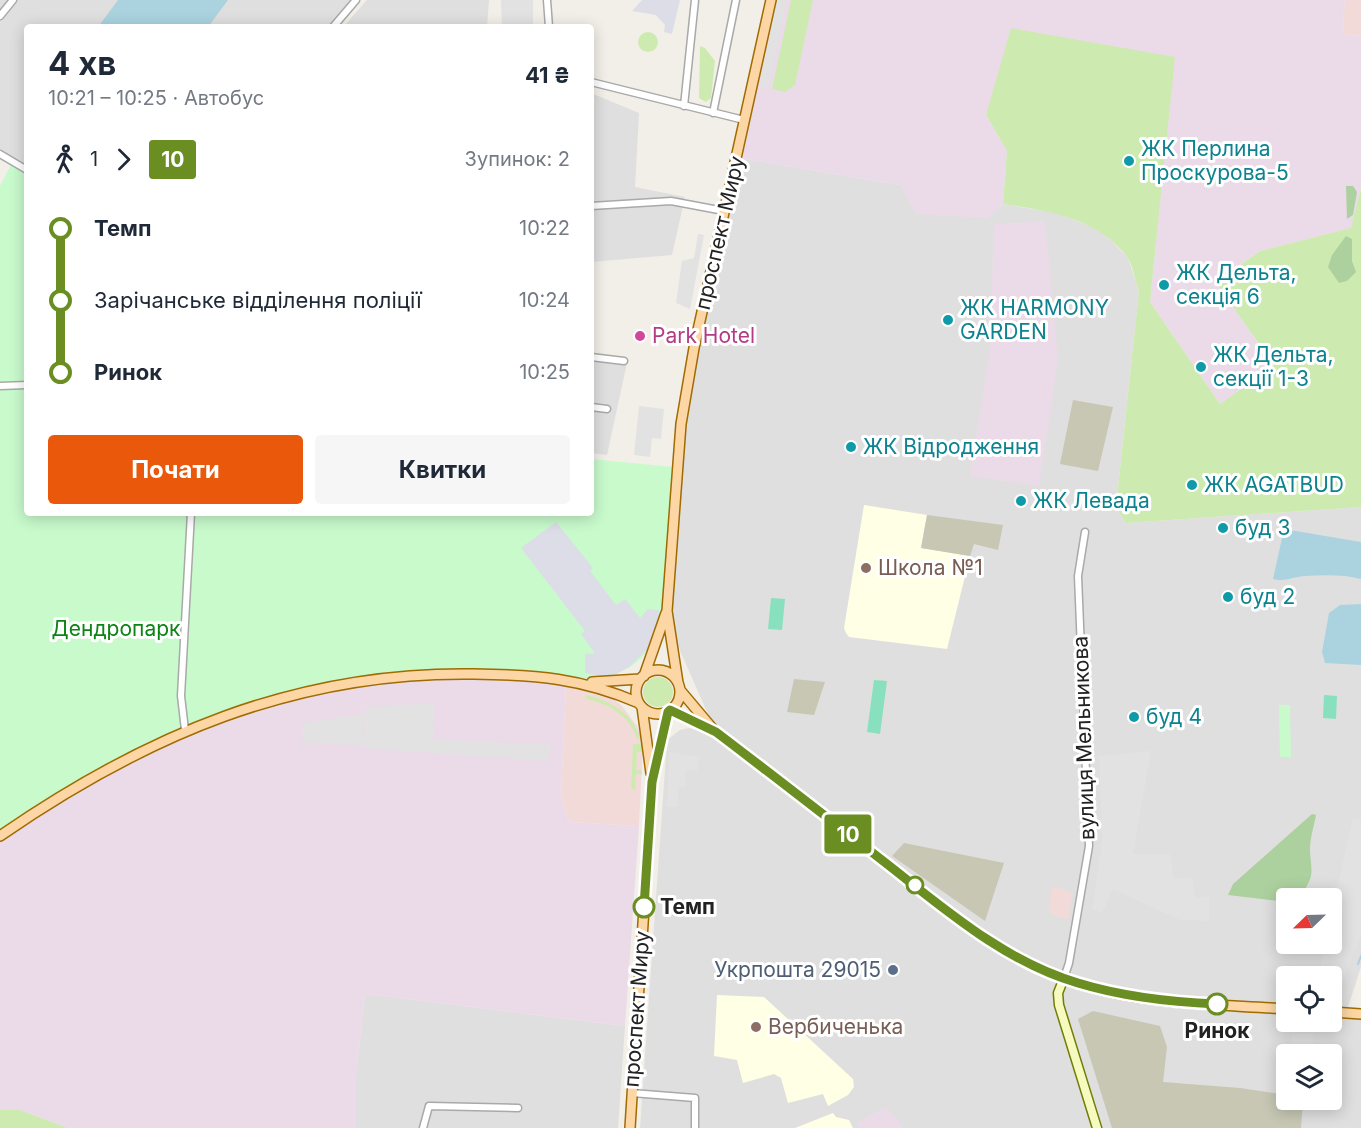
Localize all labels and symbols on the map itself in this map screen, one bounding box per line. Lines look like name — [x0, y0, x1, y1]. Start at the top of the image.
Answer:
place label: ЖК Перлина Проскурова-5 — [1141, 136, 1289, 185]
street label: проспект Миру — [690, 153, 749, 312]
marker: ЖК Перлина Проскурова-5 — [1122, 154, 1136, 168]
place label: ЖК Дельта, секція 6 — [1176, 260, 1297, 309]
marker: ЖК Дельта, секція 6 — [1157, 278, 1171, 292]
place label: ЖК HARMONY GARDEN — [960, 295, 1109, 344]
marker: ЖК HARMONY GARDEN — [941, 313, 955, 327]
place label: Park Hotel — [652, 323, 755, 348]
marker: Park Hotel — [633, 329, 647, 343]
place label: ЖК Дельта, секції 1-3 — [1213, 342, 1334, 391]
marker: ЖК Дельта, секції 1-3 — [1194, 360, 1208, 374]
place label: ЖК Відродження — [863, 434, 1039, 459]
marker: ЖК Відродження — [844, 440, 858, 454]
place label: ЖК AGATBUD — [1204, 472, 1344, 497]
marker: ЖК AGATBUD — [1185, 478, 1199, 492]
place label: ЖК Левада — [1033, 488, 1150, 513]
marker: ЖК Левада — [1014, 494, 1028, 508]
place label: буд 3 — [1235, 515, 1290, 540]
marker: буд 3 — [1216, 521, 1230, 535]
place label: Школа №1 — [878, 555, 983, 580]
marker: Школа №1 — [859, 561, 873, 575]
place label: буд 2 — [1240, 584, 1295, 609]
marker: буд 2 — [1221, 590, 1235, 604]
park label: Дендропарк — [52, 616, 181, 641]
street label: вулиця Мельникова — [1067, 635, 1100, 841]
place label: буд 4 — [1146, 704, 1202, 729]
marker: буд 4 — [1127, 710, 1141, 724]
line badge: 10 — [821, 814, 875, 854]
unlabelled marker — [906, 876, 924, 894]
north arrow — [1276, 888, 1342, 954]
place label: Темп — [660, 894, 715, 919]
marker: Темп — [633, 896, 655, 918]
street label: проспект Миру — [619, 930, 654, 1088]
place label: Укрпошта 29015 — [714, 957, 881, 982]
marker: Укрпошта 29015 — [886, 963, 900, 977]
marker: Ринок — [1206, 993, 1228, 1015]
place label: Вербиченька — [768, 1014, 903, 1039]
place label: Ринок — [1185, 1018, 1250, 1043]
marker: Вербиченька — [749, 1020, 763, 1034]

